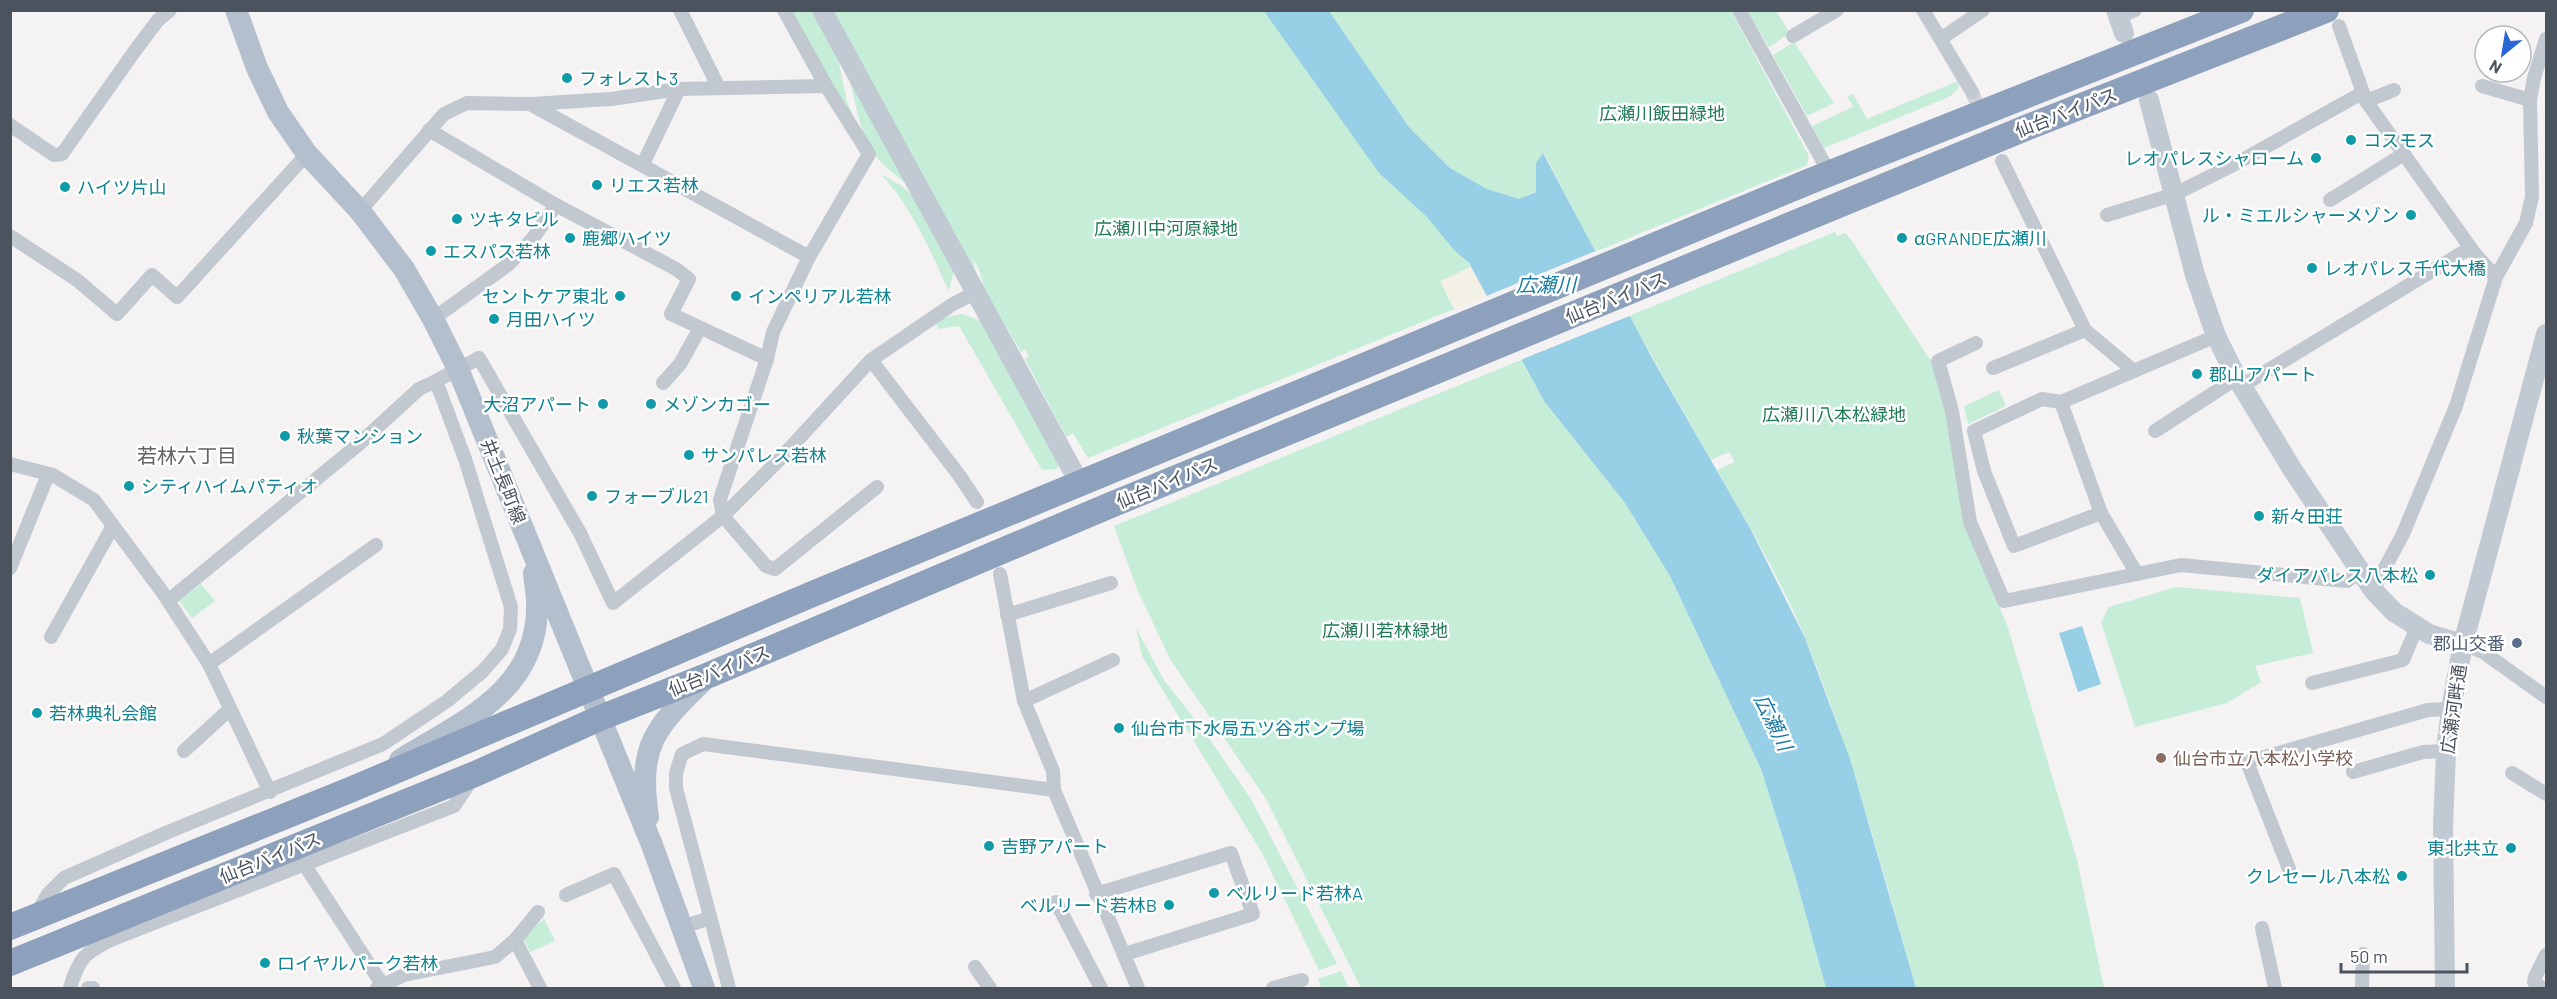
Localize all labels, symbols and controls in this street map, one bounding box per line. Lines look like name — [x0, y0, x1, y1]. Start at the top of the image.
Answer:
north arrow — [2473, 24, 2533, 84]
text: N — [2486, 57, 2505, 78]
place label: フォレスト3 — [579, 67, 678, 89]
marker: フォレスト3 — [560, 71, 574, 85]
street label: 仙台バイパス — [2012, 82, 2120, 142]
park label: 広瀬川飯田緑地 — [1599, 102, 1725, 124]
place label: コスモス — [2363, 129, 2435, 151]
marker: コスモス — [2344, 133, 2358, 147]
place label: レオパレスシャローム — [2125, 147, 2304, 169]
marker: レオパレスシャローム — [2309, 151, 2323, 165]
place label: リエス若林 — [609, 174, 699, 196]
place label: ハイツ片山 — [77, 176, 167, 198]
marker: リエス若林 — [590, 178, 604, 192]
marker: ハイツ片山 — [58, 180, 72, 194]
place label: ル・ミエルシャーメゾン — [2202, 204, 2399, 226]
place label: ツキタビル — [469, 208, 559, 230]
marker: ル・ミエルシャーメゾン — [2404, 208, 2418, 222]
marker: ツキタビル — [450, 212, 464, 226]
park label: 広瀬川中河原緑地 — [1094, 217, 1238, 239]
place label: 鹿郷ハイツ — [582, 227, 672, 249]
place label: αGRANDE広瀬川 — [1914, 227, 2047, 249]
marker: 鹿郷ハイツ — [563, 231, 577, 245]
marker: αGRANDE広瀬川 — [1895, 231, 1909, 245]
place label: エスパス若林 — [443, 240, 551, 262]
marker: エスパス若林 — [424, 244, 438, 258]
place label: レオパレス千代大橋 — [2324, 257, 2486, 279]
marker: レオパレス千代大橋 — [2305, 261, 2319, 275]
street label: 仙台バイパス — [1562, 267, 1670, 327]
water label: 広瀬川 — [1516, 272, 1578, 296]
place label: セントケア東北 — [482, 285, 608, 307]
place label: インペリアル若林 — [748, 285, 892, 307]
marker: セントケア東北 — [613, 289, 627, 303]
marker: インペリアル若林 — [729, 289, 743, 303]
place label: 月田ハイツ — [506, 308, 596, 330]
marker: 月田ハイツ — [487, 312, 501, 326]
place label: 郡山アパート — [2209, 363, 2317, 385]
marker: 郡山アパート — [2190, 367, 2204, 381]
place label: 大沼アパート — [483, 393, 591, 415]
place label: メゾンカゴー — [663, 393, 771, 415]
marker: 大沼アパート — [596, 397, 610, 411]
marker: メゾンカゴー — [644, 397, 658, 411]
park label: 広瀬川八本松緑地 — [1762, 403, 1906, 425]
place label: 秋葉マンション — [297, 425, 423, 447]
marker: 秋葉マンション — [278, 429, 292, 443]
street label: 井土長町線 — [477, 435, 531, 527]
district label: 若林六丁目 — [137, 443, 237, 467]
place label: サンパレス若林 — [701, 444, 827, 466]
marker: サンパレス若林 — [682, 448, 696, 462]
street label: 仙台バイパス — [1113, 452, 1221, 512]
place label: シティハイムパティオ — [141, 475, 318, 497]
marker: シティハイムパティオ — [122, 479, 136, 493]
place label: フォーブル21 — [604, 485, 709, 507]
marker: フォーブル21 — [585, 489, 599, 503]
place label: 新々田荘 — [2271, 505, 2343, 527]
marker: 新々田荘 — [2252, 509, 2266, 523]
place label: ダイアパレス八本松 — [2256, 564, 2418, 586]
marker: ダイアパレス八本松 — [2423, 568, 2437, 582]
park label: 広瀬川若林緑地 — [1322, 619, 1448, 641]
place label: 郡山交番 — [2433, 632, 2505, 654]
marker: 郡山交番 — [2510, 636, 2524, 650]
street label: 仙台バイパス — [665, 640, 773, 700]
street label: 広瀬河畔通 — [2436, 663, 2470, 755]
water label: 広瀬川 — [1750, 690, 1799, 756]
place label: 若林典礼会館 — [49, 702, 157, 724]
marker: 若林典礼会館 — [30, 706, 44, 720]
place label: 仙台市下水局五ツ谷ポンプ場 — [1131, 717, 1364, 739]
marker: 仙台市下水局五ツ谷ポンプ場 — [1112, 721, 1126, 735]
place label: 仙台市立八本松小学校 — [2173, 747, 2353, 769]
marker: 仙台市立八本松小学校 — [2154, 751, 2168, 765]
street label: 仙台バイパス — [216, 827, 324, 887]
place label: 吉野アパート — [1001, 835, 1109, 857]
place label: 東北共立 — [2427, 837, 2499, 859]
marker: 吉野アパート — [982, 839, 996, 853]
marker: 東北共立 — [2504, 841, 2518, 855]
place label: クレセール八本松 — [2246, 865, 2390, 887]
marker: クレセール八本松 — [2395, 869, 2409, 883]
place label: ベルリード若林A — [1226, 882, 1363, 904]
marker: ベルリード若林A — [1207, 886, 1221, 900]
place label: ベルリード若林B — [1020, 894, 1157, 916]
marker: ベルリード若林B — [1162, 898, 1176, 912]
scale bar — [2341, 936, 2467, 974]
text: 50 m — [2350, 945, 2388, 967]
place label: ロイヤルパーク若林 — [277, 952, 438, 974]
marker: ロイヤルパーク若林 — [258, 956, 272, 970]

